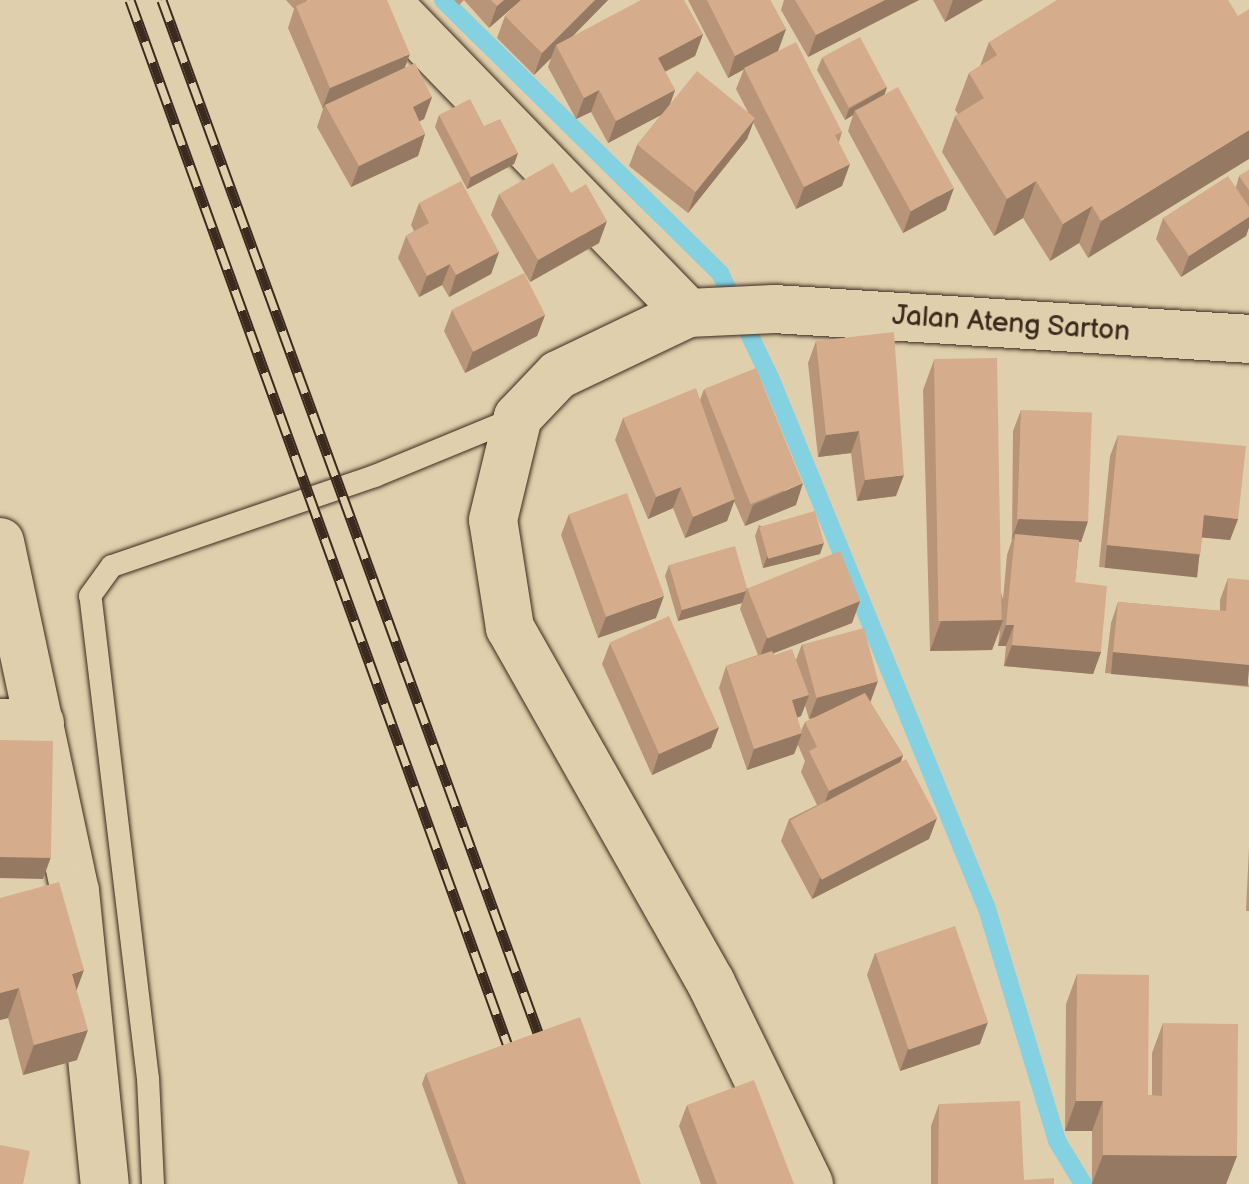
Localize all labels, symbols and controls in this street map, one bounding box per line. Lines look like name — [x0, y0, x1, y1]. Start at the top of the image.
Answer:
street label: Jalan Ateng Sarton — [891, 299, 1131, 349]

